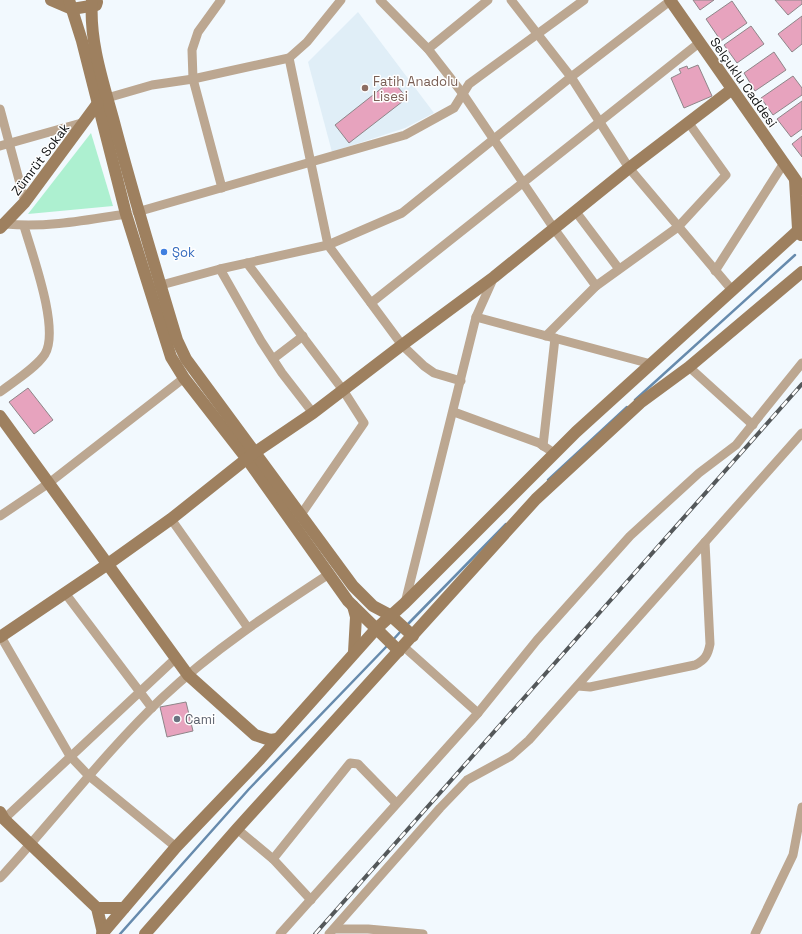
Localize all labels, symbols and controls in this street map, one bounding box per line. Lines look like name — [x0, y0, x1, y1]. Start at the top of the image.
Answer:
street label: Selçuklu Caddesi — [706, 34, 781, 131]
place label: Fatih Anadolu Lisesi — [373, 73, 458, 105]
marker: Fatih Anadolu Lisesi — [360, 83, 370, 93]
street label: Zümrüt Sokak — [8, 120, 73, 199]
place label: Şok — [172, 244, 195, 261]
marker: Şok — [159, 247, 169, 257]
place label: Cami — [185, 711, 215, 728]
marker: Cami — [172, 714, 182, 724]

